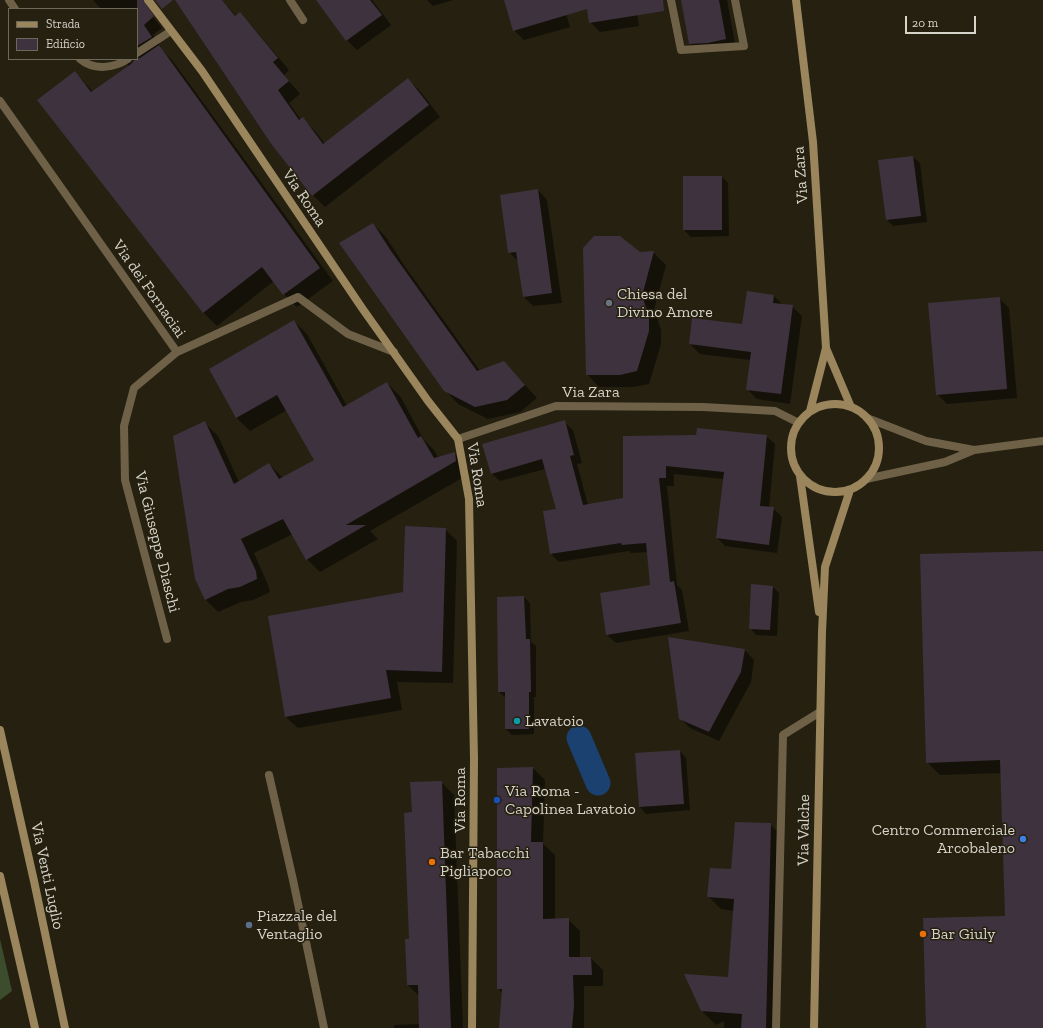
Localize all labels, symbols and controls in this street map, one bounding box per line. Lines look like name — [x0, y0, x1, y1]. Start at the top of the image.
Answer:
legend — [8, 8, 138, 60]
scale bar — [907, 8, 978, 34]
text: 20 m — [912, 16, 938, 30]
text: Strada — [46, 17, 80, 31]
text: Edificio — [46, 37, 85, 51]
street label: Via Zara — [789, 146, 813, 204]
street label: Via Roma — [278, 166, 330, 230]
street label: Via dei Fornaciai — [108, 236, 190, 342]
place label: Chiesa del Divino Amore — [617, 284, 713, 322]
marker: Chiesa del Divino Amore — [604, 298, 614, 308]
street label: Via Zara — [562, 382, 620, 402]
street label: Via Roma — [462, 441, 492, 509]
street label: Via Giuseppe Diaschi — [130, 469, 184, 615]
place label: Lavatoio — [525, 711, 584, 731]
marker: Lavatoio — [512, 716, 522, 726]
street label: Via Roma — [450, 767, 470, 833]
place label: Via Roma - Capolinea Lavatoio — [505, 781, 636, 819]
street label: Via Valche — [794, 794, 814, 866]
marker: Via Roma - Capolinea Lavatoio — [492, 795, 502, 805]
place label: Centro Commerciale Arcobaleno — [872, 820, 1015, 858]
street label: Via Venti Luglio — [26, 821, 68, 931]
marker: Centro Commerciale Arcobaleno — [1018, 834, 1028, 844]
place label: Bar Tabacchi Pigliapoco — [440, 843, 529, 881]
marker: Bar Tabacchi Pigliapoco — [427, 857, 437, 867]
place label: Piazzale del Ventaglio — [257, 906, 337, 944]
marker: Piazzale del Ventaglio — [244, 920, 254, 930]
place label: Bar Giuly — [931, 924, 995, 944]
marker: Bar Giuly — [918, 929, 928, 939]

